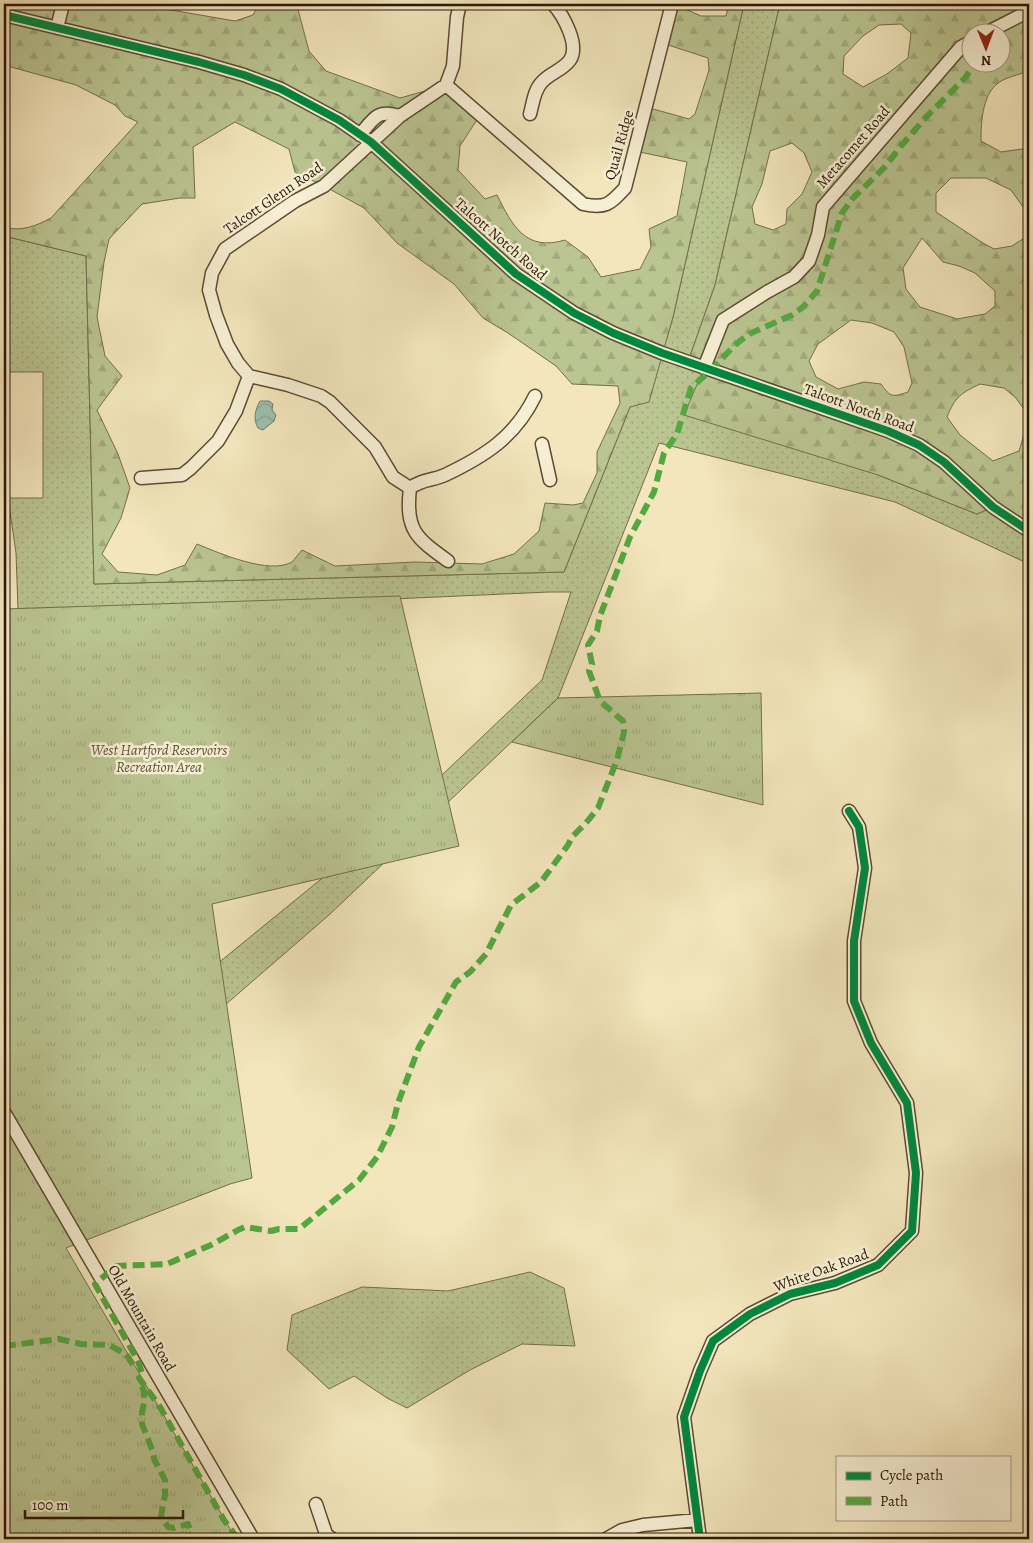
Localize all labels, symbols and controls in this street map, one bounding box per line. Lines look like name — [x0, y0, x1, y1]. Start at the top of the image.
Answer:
north arrow — [960, 22, 1010, 72]
text: N — [981, 51, 991, 70]
street label: Metacomet Road — [812, 101, 895, 192]
street label: Quail Ridge — [599, 107, 639, 182]
street label: Talcott Glenn Road — [220, 157, 327, 239]
street label: Talcott Notch Road — [451, 193, 552, 285]
street label: Talcott Notch Road — [801, 379, 918, 438]
park label: West Hartford Reservoirs Recreation Area — [91, 740, 227, 777]
street label: White Oak Road — [770, 1243, 872, 1297]
street label: Old Mountain Road — [103, 1261, 181, 1376]
legend — [836, 1456, 1010, 1520]
text: Cycle path — [880, 1465, 943, 1485]
scale bar — [25, 1488, 182, 1520]
text: Path — [880, 1491, 908, 1511]
text: 100 m — [32, 1495, 69, 1515]

